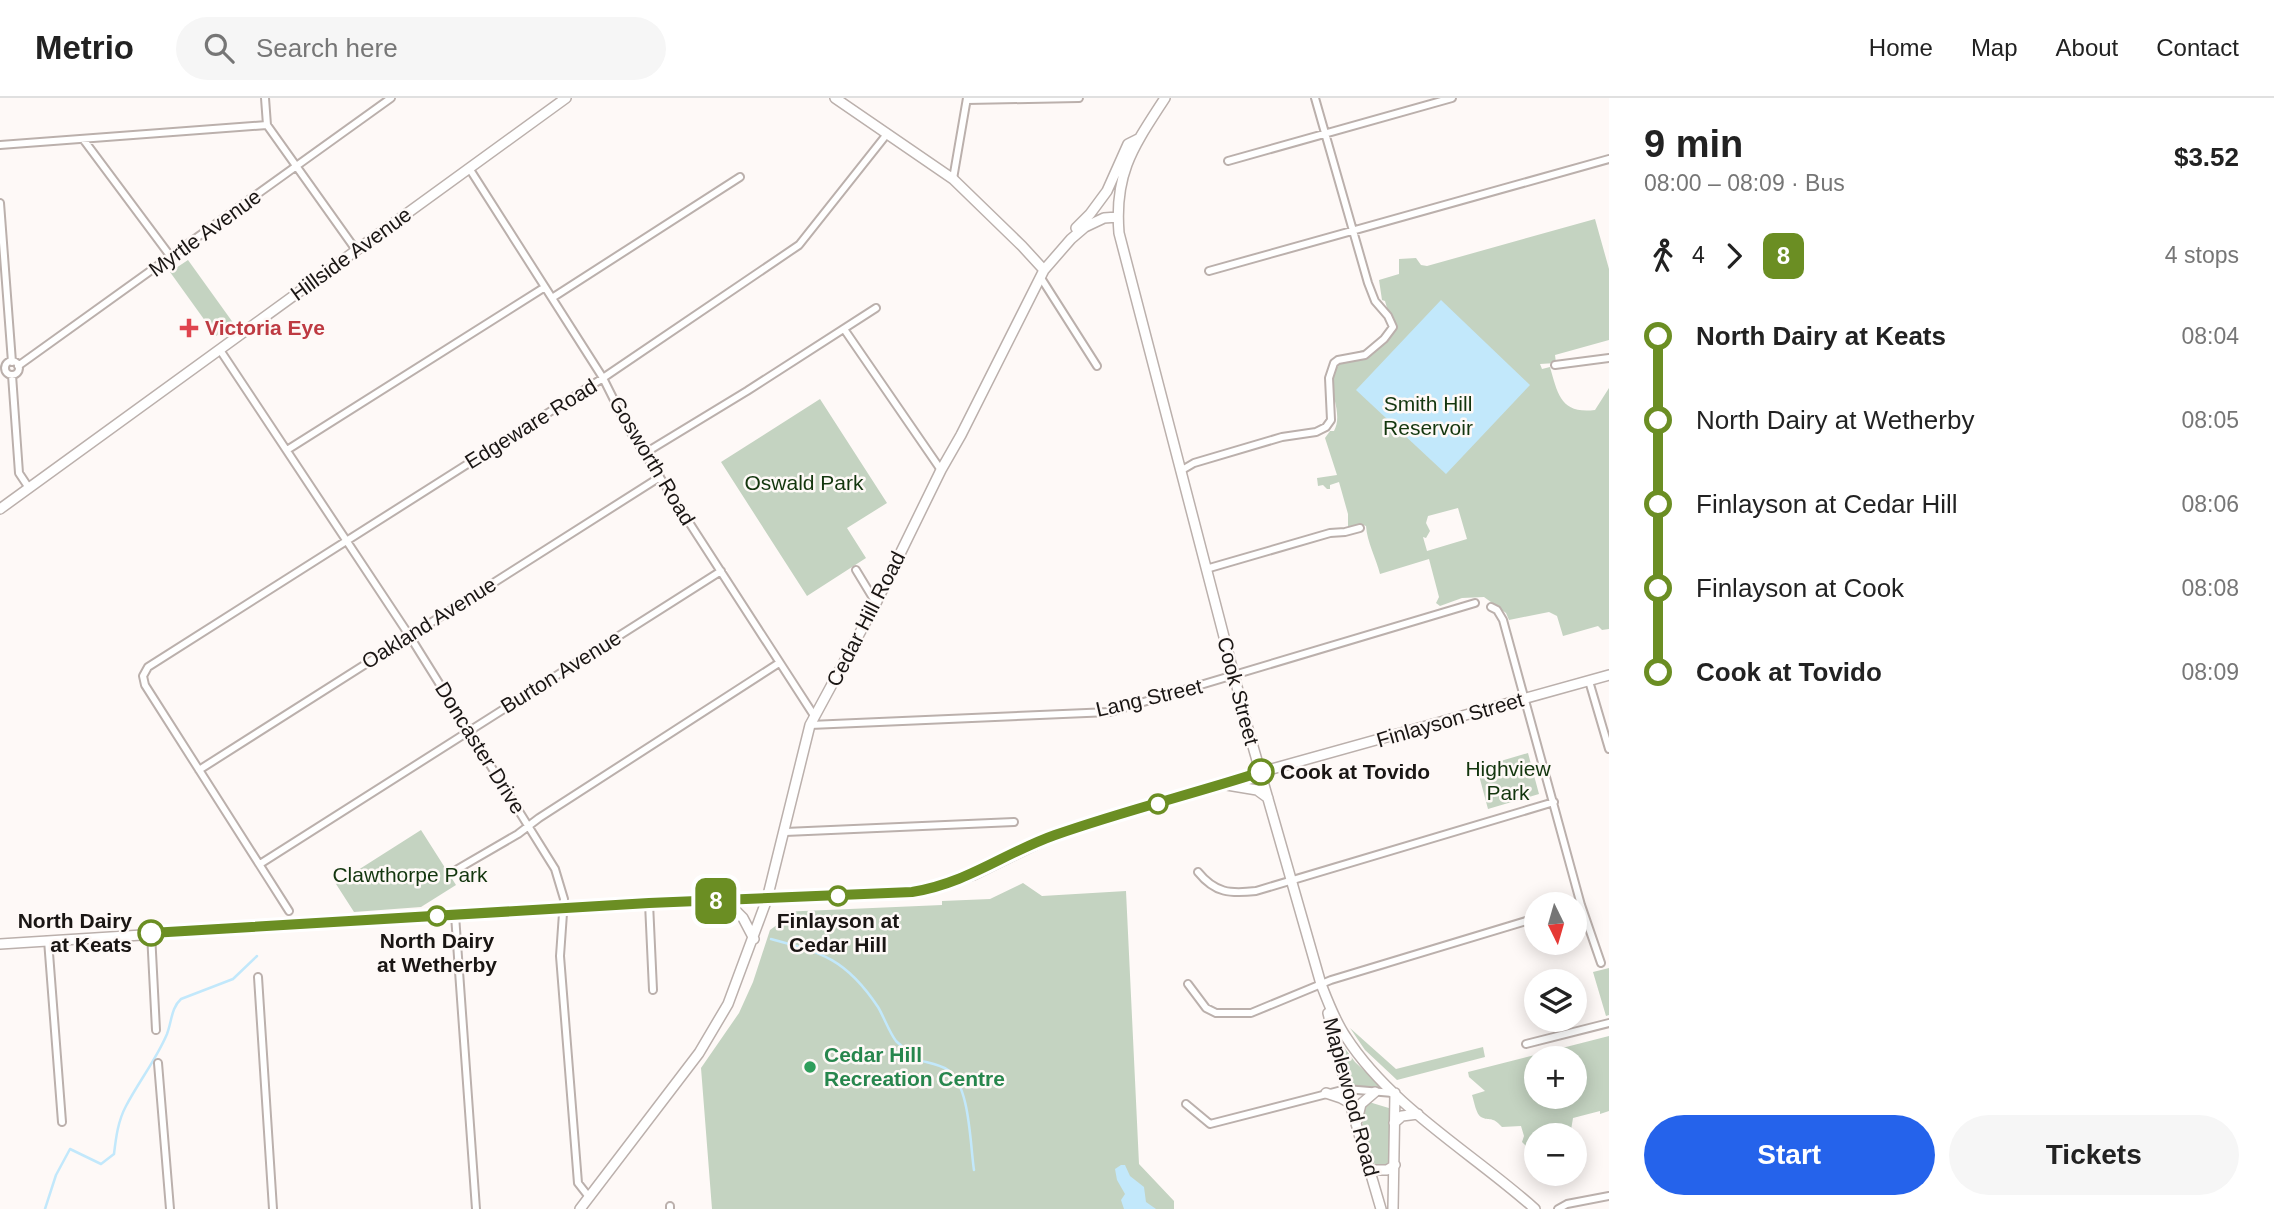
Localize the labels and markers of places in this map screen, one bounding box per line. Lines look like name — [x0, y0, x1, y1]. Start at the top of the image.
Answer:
place label: Victoria Eye — [205, 316, 325, 339]
marker: Victoria Eye — [179, 318, 199, 338]
marker: Cook at Tovido — [1248, 759, 1274, 785]
place label: Cook at Tovido — [1280, 760, 1430, 783]
unlabelled marker — [1148, 794, 1168, 814]
marker: Finlayson at Cedar Hill — [828, 886, 848, 906]
marker: North Dairy at Wetherby — [427, 906, 447, 926]
place label: North Dairy at Keats — [18, 909, 132, 956]
place label: Finlayson at Cedar Hill — [777, 909, 899, 956]
marker: North Dairy at Keats — [138, 920, 164, 946]
place label: North Dairy at Wetherby — [377, 929, 497, 976]
place label: Cedar Hill Recreation Centre — [824, 1043, 1005, 1090]
marker: Cedar Hill Recreation Centre — [802, 1059, 818, 1075]

